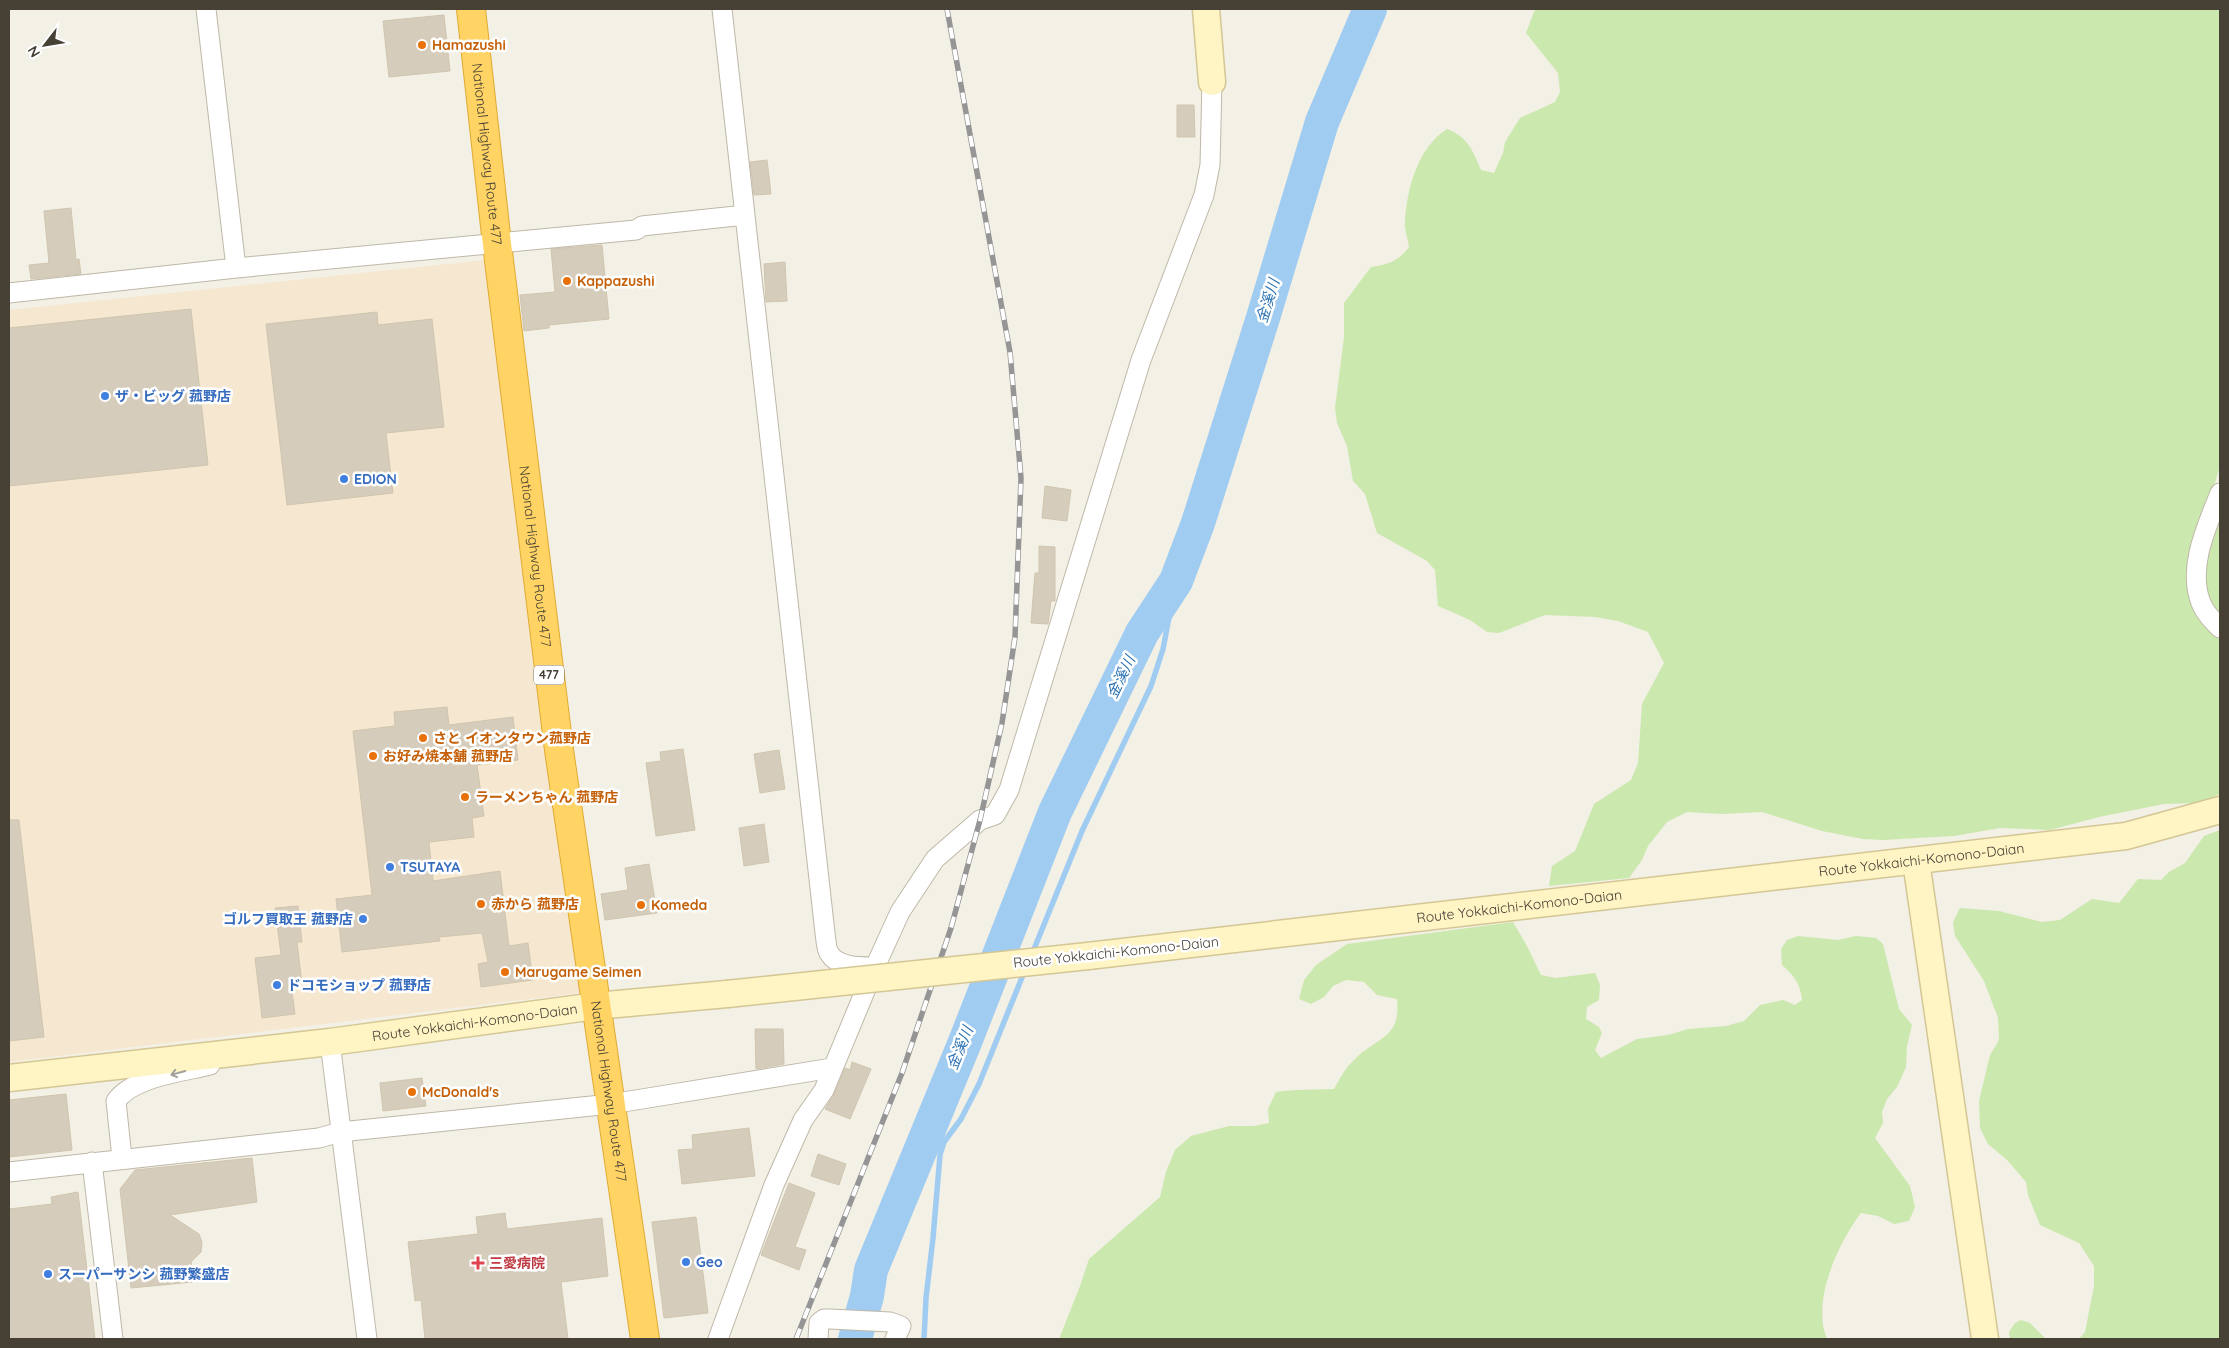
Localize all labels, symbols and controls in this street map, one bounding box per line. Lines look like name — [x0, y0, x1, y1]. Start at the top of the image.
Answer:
north arrow — [20, 20, 70, 70]
place label: Hamazushi — [432, 36, 506, 54]
marker: Hamazushi — [416, 39, 428, 51]
text: N — [23, 43, 44, 61]
street label: National Highway Route 477 — [468, 62, 506, 246]
place label: Kappazushi — [577, 272, 655, 290]
marker: Kappazushi — [561, 275, 573, 287]
water label: 金溪川 — [1252, 275, 1284, 325]
place label: ザ・ビッグ 菰野店 — [115, 387, 231, 405]
marker: ザ・ビッグ 菰野店 — [99, 390, 111, 402]
street label: National Highway Route 477 — [515, 464, 555, 648]
place label: EDION — [354, 470, 397, 488]
marker: EDION — [338, 473, 350, 485]
water label: 金溪川 — [1102, 651, 1140, 701]
road number: 477 — [534, 666, 564, 684]
place label: さと イオンタウン菰野店 — [433, 729, 591, 747]
marker: さと イオンタウン菰野店 — [417, 732, 429, 744]
place label: お好み焼本舗 菰野店 — [383, 747, 513, 765]
marker: お好み焼本舗 菰野店 — [367, 750, 379, 762]
place label: ラーメンちゃん 菰野店 — [475, 788, 618, 806]
marker: ラーメンちゃん 菰野店 — [459, 791, 471, 803]
street label: Route Yokkaichi-Komono-Daian — [1818, 839, 2025, 880]
place label: TSUTAYA — [400, 858, 460, 876]
marker: TSUTAYA — [384, 861, 396, 873]
street label: Route Yokkaichi-Komono-Daian — [1415, 885, 1623, 927]
place label: 赤から 菰野店 — [491, 895, 579, 913]
place label: Komeda — [651, 896, 707, 914]
marker: 赤から 菰野店 — [475, 898, 487, 910]
marker: Komeda — [635, 899, 647, 911]
place label: ゴルフ買取王 菰野店 — [223, 910, 353, 928]
marker: ゴルフ買取王 菰野店 — [357, 913, 369, 925]
street label: Route Yokkaichi-Komono-Daian — [1012, 932, 1220, 972]
place label: Marugame Seimen — [515, 963, 642, 981]
marker: Marugame Seimen — [499, 966, 511, 978]
place label: ドコモショップ 菰野店 — [287, 976, 431, 994]
marker: ドコモショップ 菰野店 — [271, 979, 283, 991]
street label: National Highway Route 477 — [587, 999, 631, 1183]
street label: Route Yokkaichi-Komono-Daian — [371, 1000, 578, 1045]
water label: 金溪川 — [942, 1022, 978, 1072]
one-way arrow — [171, 1069, 187, 1078]
place label: McDonald's — [422, 1083, 499, 1101]
marker: McDonald's — [406, 1086, 418, 1098]
place label: Geo — [696, 1253, 723, 1271]
place label: 三愛病院 — [489, 1254, 545, 1272]
marker: 三愛病院 — [471, 1256, 485, 1270]
marker: Geo — [680, 1256, 692, 1268]
place label: スーパーサンシ 菰野繁盛店 — [58, 1265, 230, 1283]
marker: スーパーサンシ 菰野繁盛店 — [42, 1268, 54, 1280]

